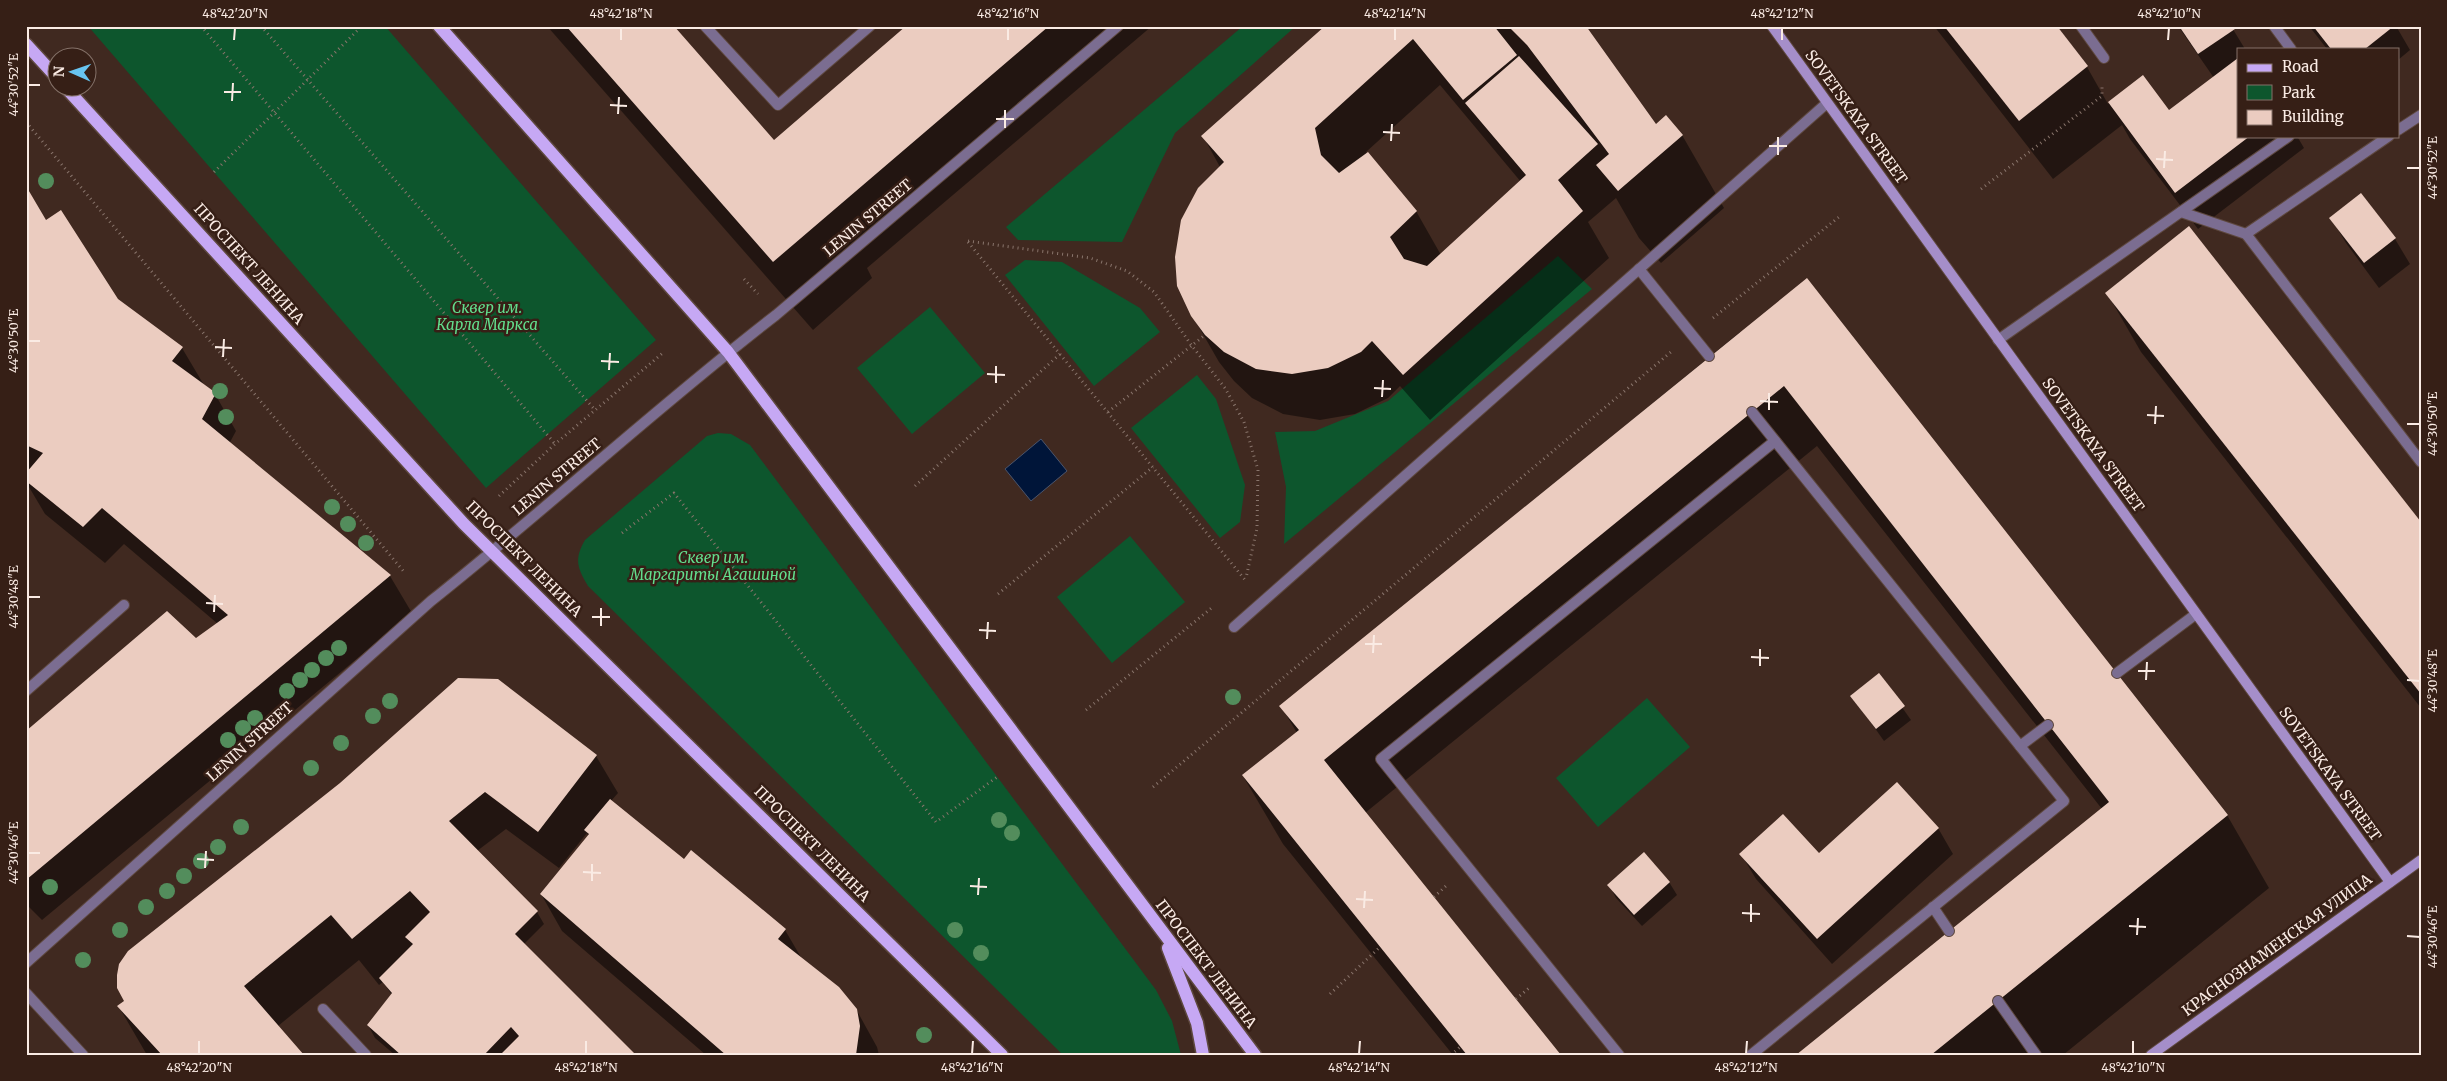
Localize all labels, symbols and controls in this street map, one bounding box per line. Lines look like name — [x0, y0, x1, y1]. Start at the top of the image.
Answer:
text: 48°42'20"N — [202, 6, 268, 21]
text: 48°42'18"N — [590, 6, 653, 21]
text: 48°42'16"N — [977, 6, 1040, 21]
text: 48°42'14"N — [1364, 6, 1427, 21]
text: 48°42'12"N — [1751, 6, 1814, 21]
text: 48°42'10"N — [2137, 6, 2201, 21]
street label: SOVETSKAYA STREET — [1801, 46, 1912, 188]
north arrow — [48, 48, 98, 98]
legend — [2237, 48, 2400, 138]
text: 44°30'52"E — [6, 53, 21, 117]
text: Road — [2282, 57, 2318, 76]
text: N — [50, 66, 68, 77]
text: Park — [2282, 83, 2316, 102]
text: Building — [2282, 107, 2344, 126]
text: 44°30'52"E — [2425, 136, 2440, 200]
street label: LENIN STREET — [819, 175, 916, 260]
street label: ПРОСПЕКТ ЛЕНИНА — [190, 199, 309, 328]
park label: Сквер им. Карла Маркса — [436, 298, 538, 334]
text: 44°30'50"E — [6, 309, 21, 373]
street label: SOVETSKAYA STREET — [2038, 374, 2149, 516]
text: 44°30'50"E — [2425, 392, 2440, 456]
street label: LENIN STREET — [508, 434, 605, 519]
street label: ПРОСПЕКТ ЛЕНИНА — [462, 497, 587, 621]
park label: Сквер им. Маргариты Агашиной — [629, 548, 796, 584]
text: 44°30'48"E — [6, 565, 21, 629]
text: 44°30'48"E — [2425, 649, 2440, 713]
street label: LENIN STREET — [202, 697, 297, 786]
street label: SOVETSKAYA STREET — [2275, 703, 2386, 845]
street label: ПРОСПЕКТ ЛЕНИНА — [750, 782, 875, 906]
text: 44°30'46"E — [6, 821, 21, 884]
street label: КРАСНОЗНАМЕНСКАЯ УЛИЦА — [2178, 869, 2376, 1020]
street label: ПРОСПЕКТ ЛЕНИНА — [1152, 896, 1261, 1032]
text: 44°30'46"E — [2425, 905, 2440, 968]
text: 48°42'20"N — [166, 1060, 232, 1075]
text: 48°42'18"N — [555, 1060, 618, 1075]
text: 48°42'16"N — [941, 1060, 1004, 1075]
text: 48°42'14"N — [1328, 1060, 1391, 1075]
text: 48°42'12"N — [1715, 1060, 1778, 1075]
text: 48°42'10"N — [2101, 1060, 2165, 1075]

